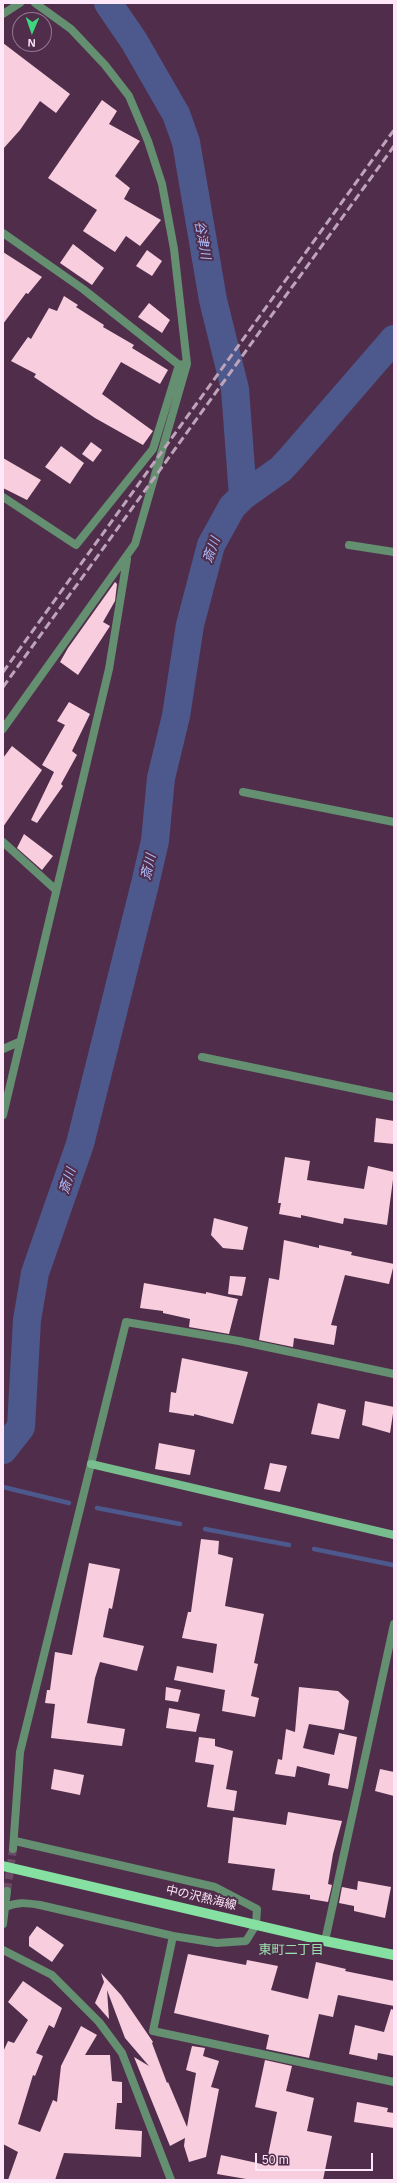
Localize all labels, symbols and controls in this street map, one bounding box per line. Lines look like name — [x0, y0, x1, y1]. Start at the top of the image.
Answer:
north arrow — [12, 12, 52, 52]
text: N — [27, 37, 36, 49]
water label: 谷津川 — [191, 219, 213, 261]
water label: 斎川 — [200, 535, 224, 565]
water label: 斎川 — [138, 853, 160, 881]
water label: 斎川 — [57, 1166, 79, 1196]
street label: 中の沢熱海線 — [164, 1883, 238, 1913]
district label: 東町二丁目 — [259, 1942, 323, 1958]
scale bar — [257, 2145, 375, 2171]
text: 50 m — [262, 2153, 289, 2167]

